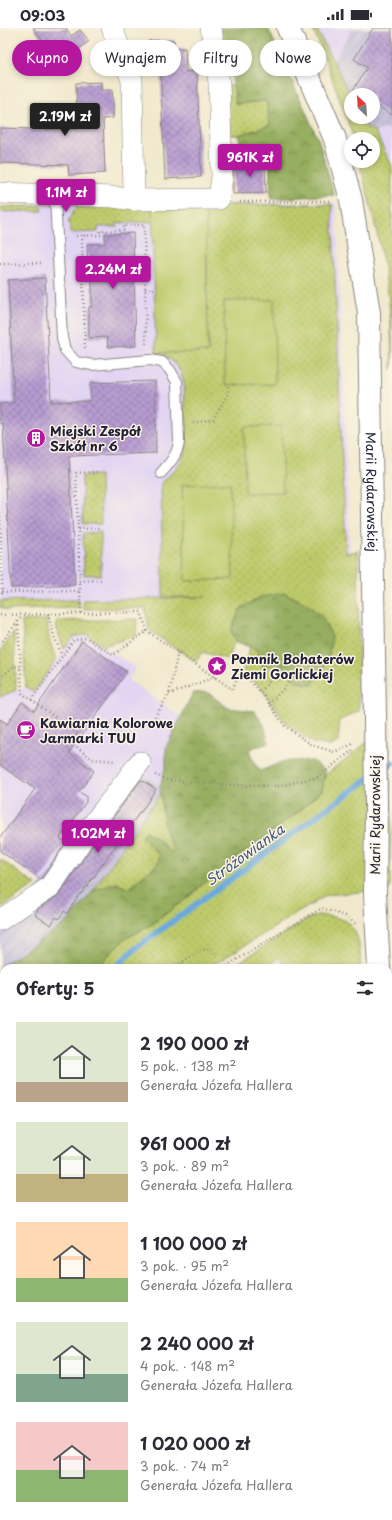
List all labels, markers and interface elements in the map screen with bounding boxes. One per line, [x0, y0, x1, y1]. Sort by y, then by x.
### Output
text: 09:03 [20, 3, 65, 26]
chip: Kupno [12, 40, 82, 76]
chip: Wynajem [90, 40, 181, 76]
chip: Filtry [189, 40, 252, 76]
chip: Nowe [260, 40, 326, 76]
north arrow [344, 88, 380, 124]
map controls [344, 88, 380, 168]
pin: 2.19M zł [24, 103, 106, 137]
text: 2.19M zł [39, 106, 91, 125]
button: locate [344, 132, 380, 168]
pin: 961K zł [213, 144, 287, 178]
text: 961K zł [227, 147, 273, 166]
pin: 1.1M zł [29, 179, 103, 213]
text: 1.1M zł [45, 182, 87, 201]
pin: 2.24M zł [72, 256, 154, 290]
text: 2.24M zł [85, 259, 141, 278]
place label: Miejski Zespół Szkół nr 6 [50, 421, 142, 455]
building icon: Miejski Zespół Szkół nr 6 [25, 427, 47, 449]
street label: Marii Rydarowskiej [362, 432, 383, 552]
place label: Pomnik Bohaterów Ziemi Gorlickiej [231, 649, 354, 683]
place icon: Pomnik Bohaterów Ziemi Gorlickiej [206, 655, 228, 677]
place label: Kawiarnia Kolorowe Jarmarki TUU [40, 713, 173, 747]
cafe icon: Kawiarnia Kolorowe Jarmarki TUU [15, 719, 37, 741]
street label: Marii Rydarowskiej [365, 755, 384, 875]
water label: Stróżowianka [201, 818, 290, 890]
pin: 1.02M zł [57, 820, 139, 854]
text: 1.02M zł [71, 823, 125, 842]
text: Oferty: 5 [16, 975, 95, 1001]
icon: filters [354, 977, 376, 999]
text: 2 190 000 zł [140, 1030, 248, 1056]
icon: home [48, 1038, 96, 1086]
text: 5 pok. · 138 m² [140, 1056, 236, 1075]
text: Generała Józefa Hallera [140, 1075, 293, 1094]
text: 961 000 zł [140, 1130, 230, 1156]
icon: home [48, 1138, 96, 1186]
text: 3 pok. · 89 m² [140, 1156, 229, 1175]
text: Generała Józefa Hallera [140, 1175, 293, 1194]
text: 1 100 000 zł [140, 1230, 246, 1256]
icon: home [48, 1238, 96, 1286]
text: 3 pok. · 95 m² [140, 1256, 229, 1275]
text: Generała Józefa Hallera [140, 1275, 293, 1294]
text: 2 240 000 zł [140, 1330, 253, 1356]
icon: home [48, 1338, 96, 1386]
text: 4 pok. · 148 m² [140, 1356, 235, 1375]
text: Generała Józefa Hallera [140, 1375, 293, 1394]
text: 1 020 000 zł [140, 1430, 250, 1456]
icon: home [48, 1438, 96, 1486]
text: 3 pok. · 74 m² [140, 1456, 229, 1475]
text: Generała Józefa Hallera [140, 1475, 293, 1494]

